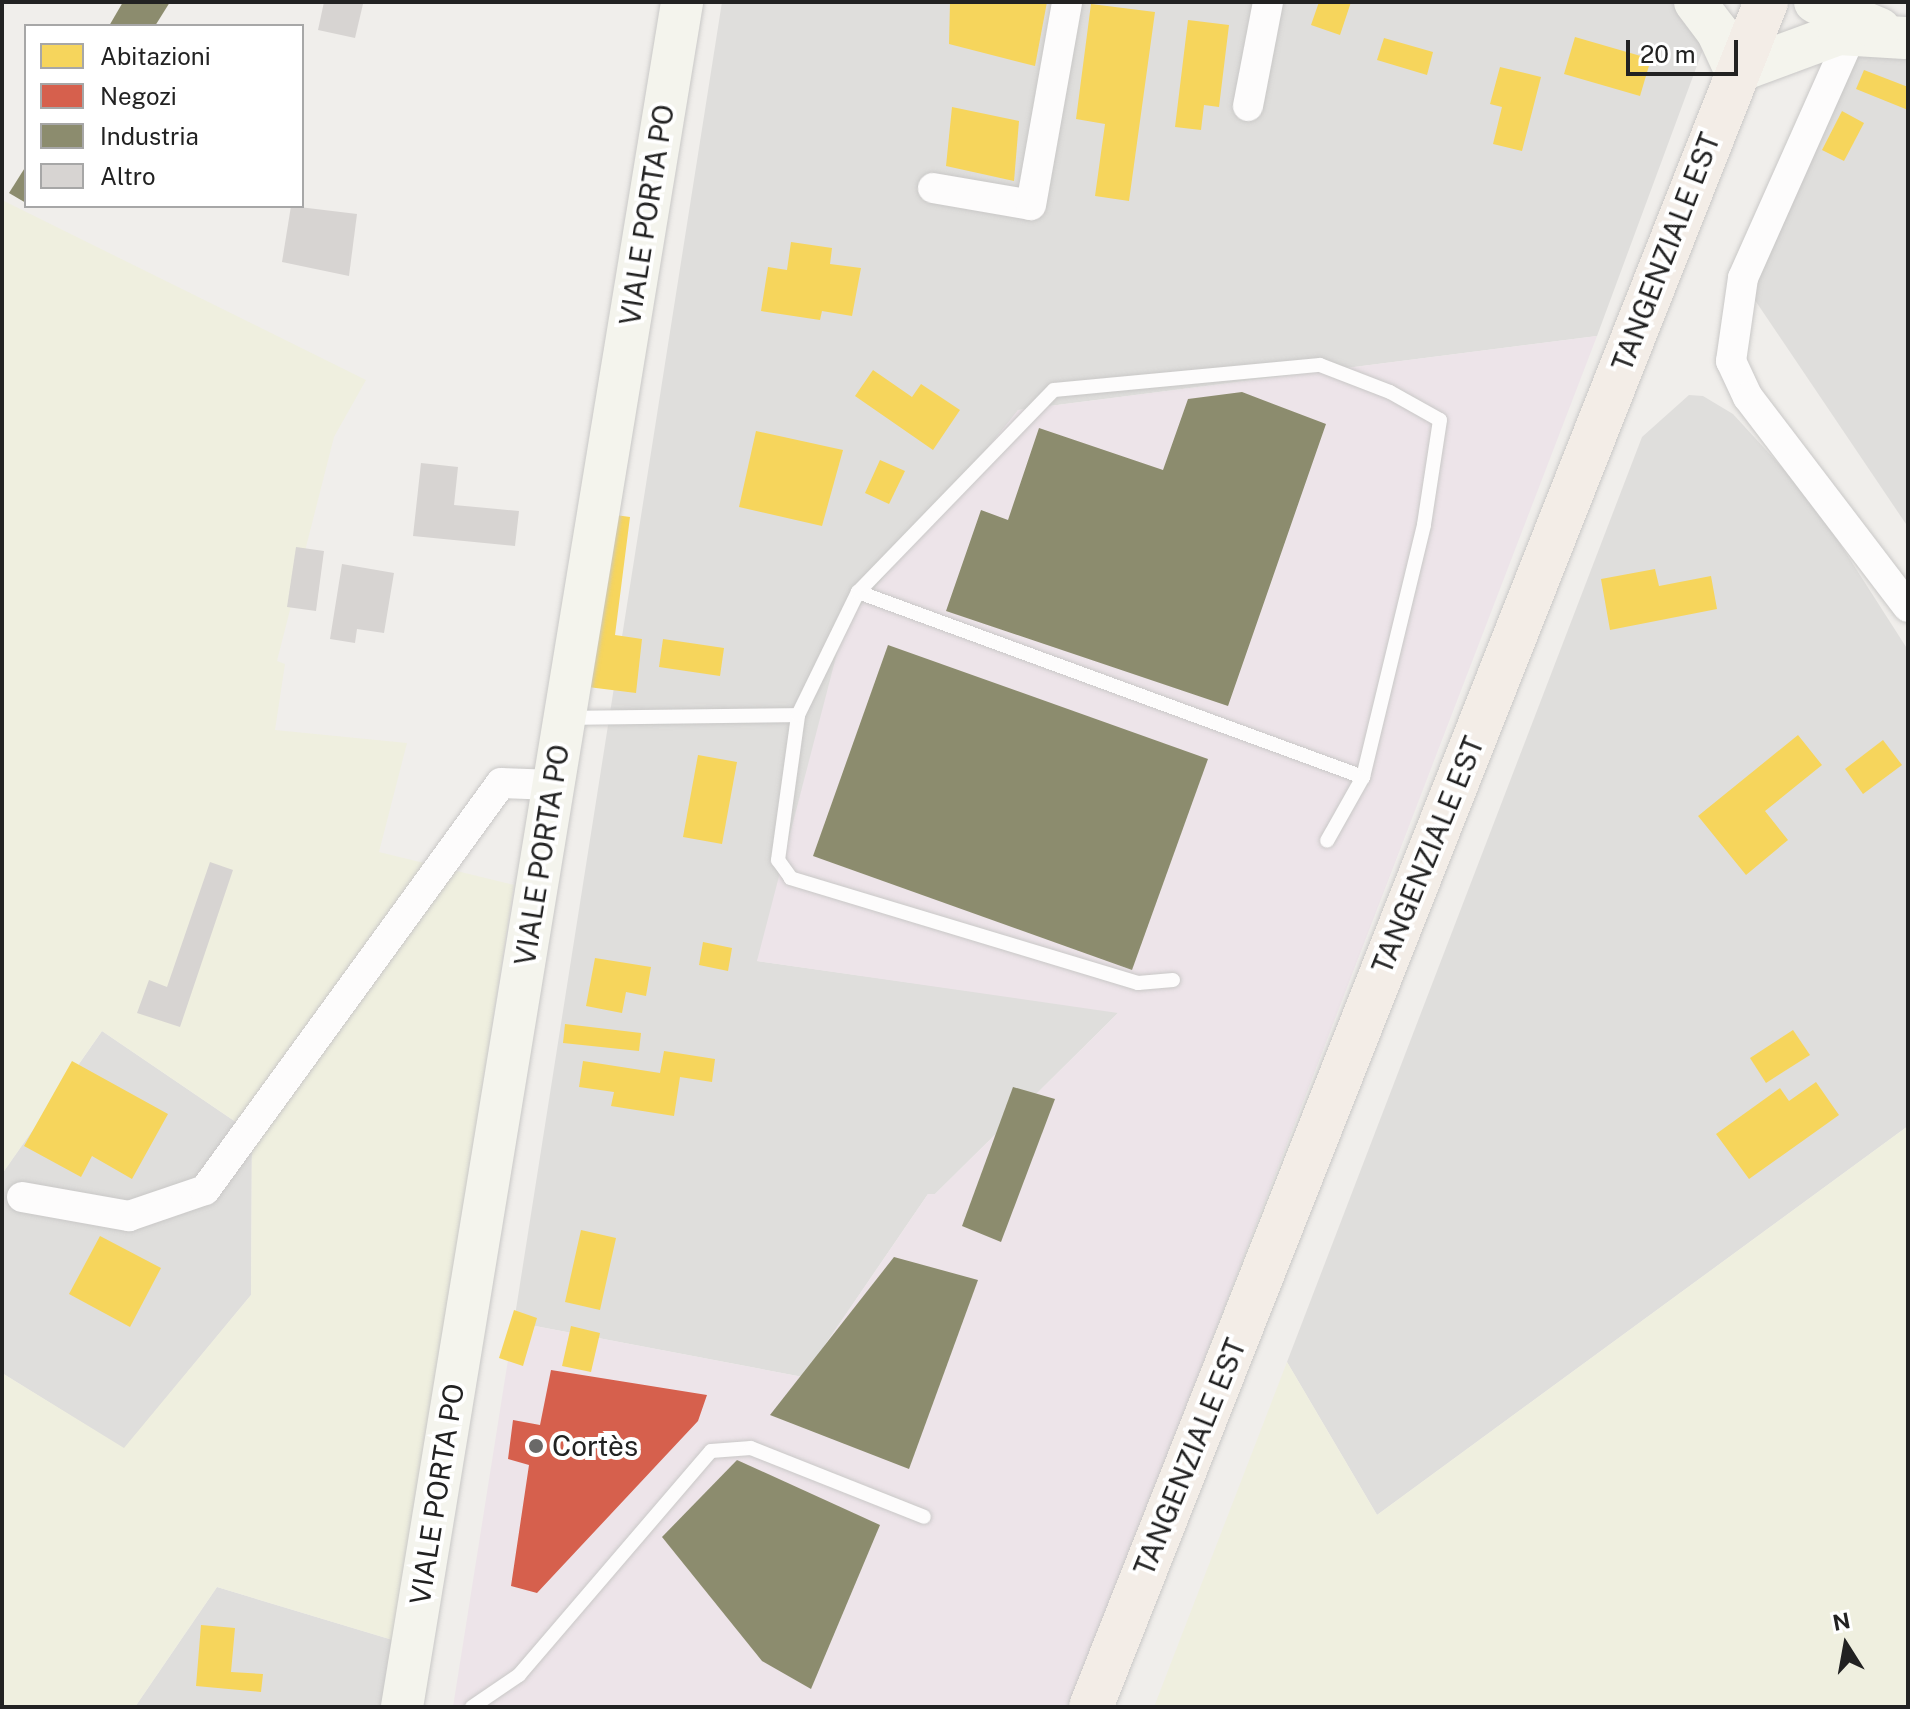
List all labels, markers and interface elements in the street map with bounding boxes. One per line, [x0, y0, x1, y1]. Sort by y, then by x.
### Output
legend [24, 24, 304, 208]
scale bar [1630, 24, 1742, 74]
text: 20 m [1640, 40, 1696, 68]
text: Abitazioni [100, 42, 211, 70]
text: Negozi [100, 82, 177, 110]
street label: VIALE PORTA PO [613, 102, 681, 328]
text: Industria [100, 122, 199, 150]
street label: TANGENZIALE EST [1605, 128, 1727, 376]
text: Altro [100, 162, 156, 190]
street label: TANGENZIALE EST [1365, 732, 1491, 978]
street label: VIALE PORTA PO [508, 742, 576, 968]
street label: TANGENZIALE EST [1127, 1334, 1253, 1580]
street label: VIALE PORTA PO [403, 1381, 471, 1607]
place label: Cortès [552, 1429, 638, 1463]
marker: Cortès [527, 1437, 545, 1455]
north arrow [1806, 1605, 1886, 1685]
text: N [1830, 1607, 1852, 1636]

